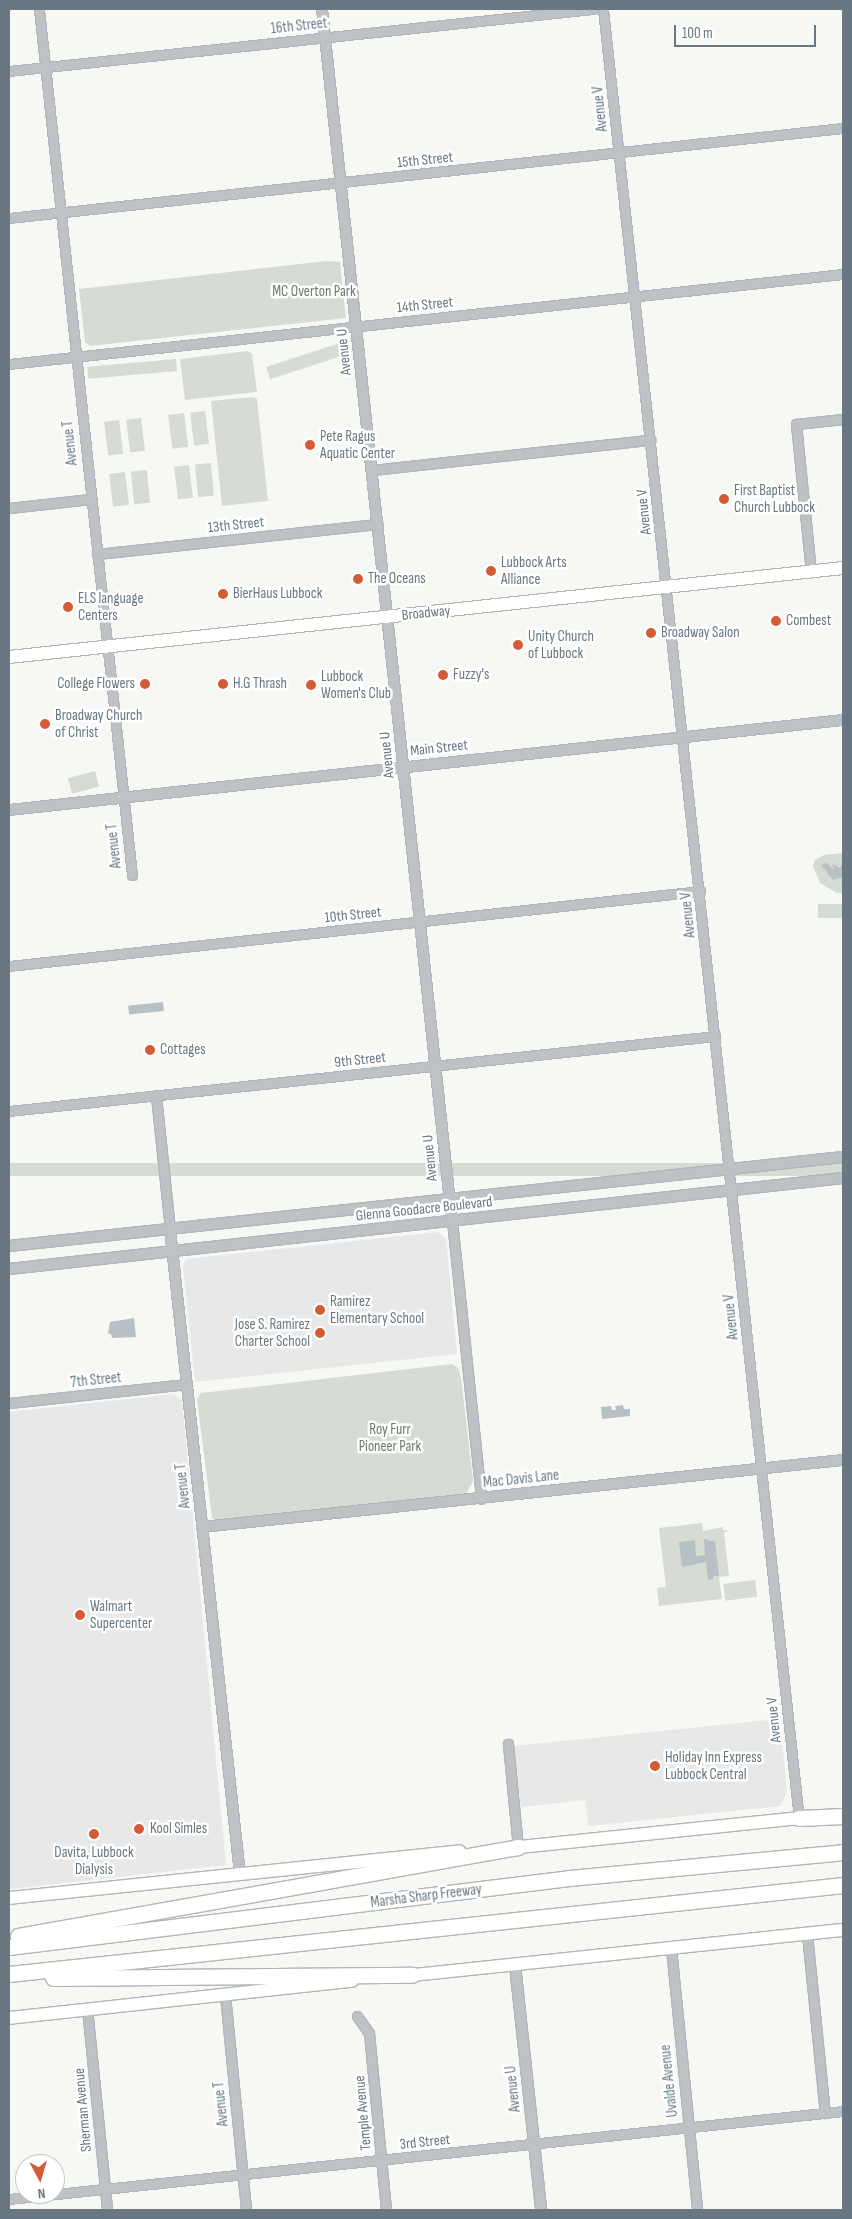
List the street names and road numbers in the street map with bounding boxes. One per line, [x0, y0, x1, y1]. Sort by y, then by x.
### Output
street label: 16th Street [270, 14, 328, 38]
street label: Avenue V [589, 85, 611, 133]
street label: 15th Street [396, 148, 454, 172]
street label: 14th Street [396, 293, 454, 317]
street label: Avenue U [333, 328, 355, 376]
street label: Avenue T [59, 420, 81, 466]
street label: Avenue V [633, 488, 655, 536]
street label: 13th Street [207, 513, 265, 537]
street label: Broadway [401, 602, 451, 624]
street label: Avenue U [376, 731, 398, 779]
street label: Main Street [409, 736, 469, 760]
street label: Avenue T [103, 823, 125, 869]
street label: Avenue V [677, 891, 699, 939]
street label: 10th Street [324, 903, 382, 927]
street label: 9th Street [333, 1048, 387, 1072]
street label: Avenue U [419, 1134, 441, 1182]
street label: Glenna Goodacre Boulevard [355, 1193, 493, 1225]
street label: Avenue V [720, 1293, 742, 1341]
street label: 7th Street [70, 1368, 122, 1392]
street label: Avenue T [172, 1463, 194, 1509]
street label: Mac Davis Lane [482, 1466, 560, 1492]
street label: Avenue V [763, 1696, 785, 1744]
street label: Marsha Sharp Freeway [369, 1880, 483, 1912]
street label: Uvalde Avenue [656, 2044, 682, 2118]
street label: Avenue U [502, 2065, 524, 2113]
street label: Sherman Avenue [70, 2067, 96, 2153]
street label: Temple Avenue [351, 2075, 375, 2151]
street label: Avenue T [210, 2081, 232, 2127]
street label: 3rd Street [399, 2130, 451, 2154]

